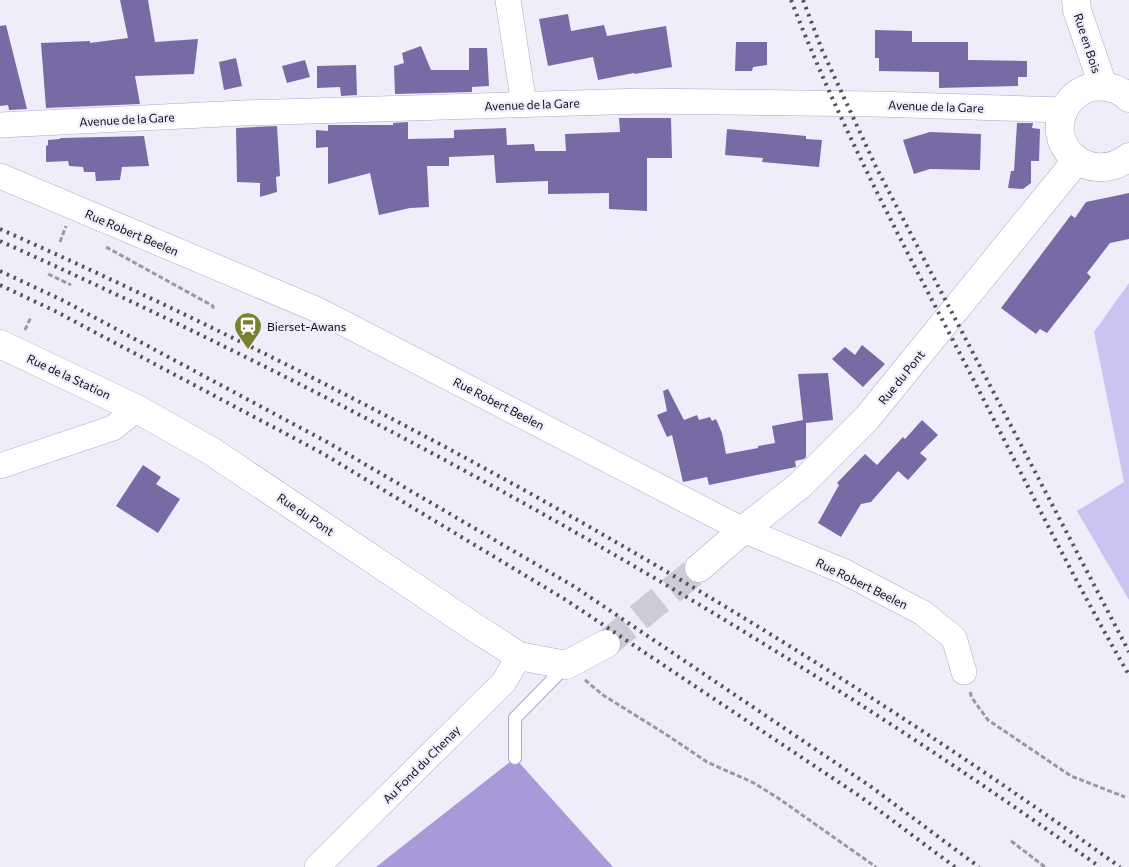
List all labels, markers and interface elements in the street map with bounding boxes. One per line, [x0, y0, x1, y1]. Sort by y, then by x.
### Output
street label: Rue en Bois [1072, 11, 1104, 75]
street label: Avenue de la Gare [484, 95, 580, 113]
street label: Avenue de la Gare [888, 97, 984, 115]
street label: Avenue de la Gare [79, 110, 175, 128]
street label: Rue Robert Beelen [83, 206, 181, 258]
station icon: Bierset-Awans [233, 311, 263, 350]
place label: Bierset-Awans [267, 319, 346, 333]
street label: Rue du Pont [875, 347, 927, 407]
street label: Rue de la Station [25, 350, 113, 402]
street label: Rue Robert Beelen [451, 374, 547, 432]
street label: Rue du Pont [275, 490, 337, 538]
street label: Rue Robert Beelen [814, 555, 910, 611]
street label: Au Fond du Chenay [379, 722, 463, 806]

